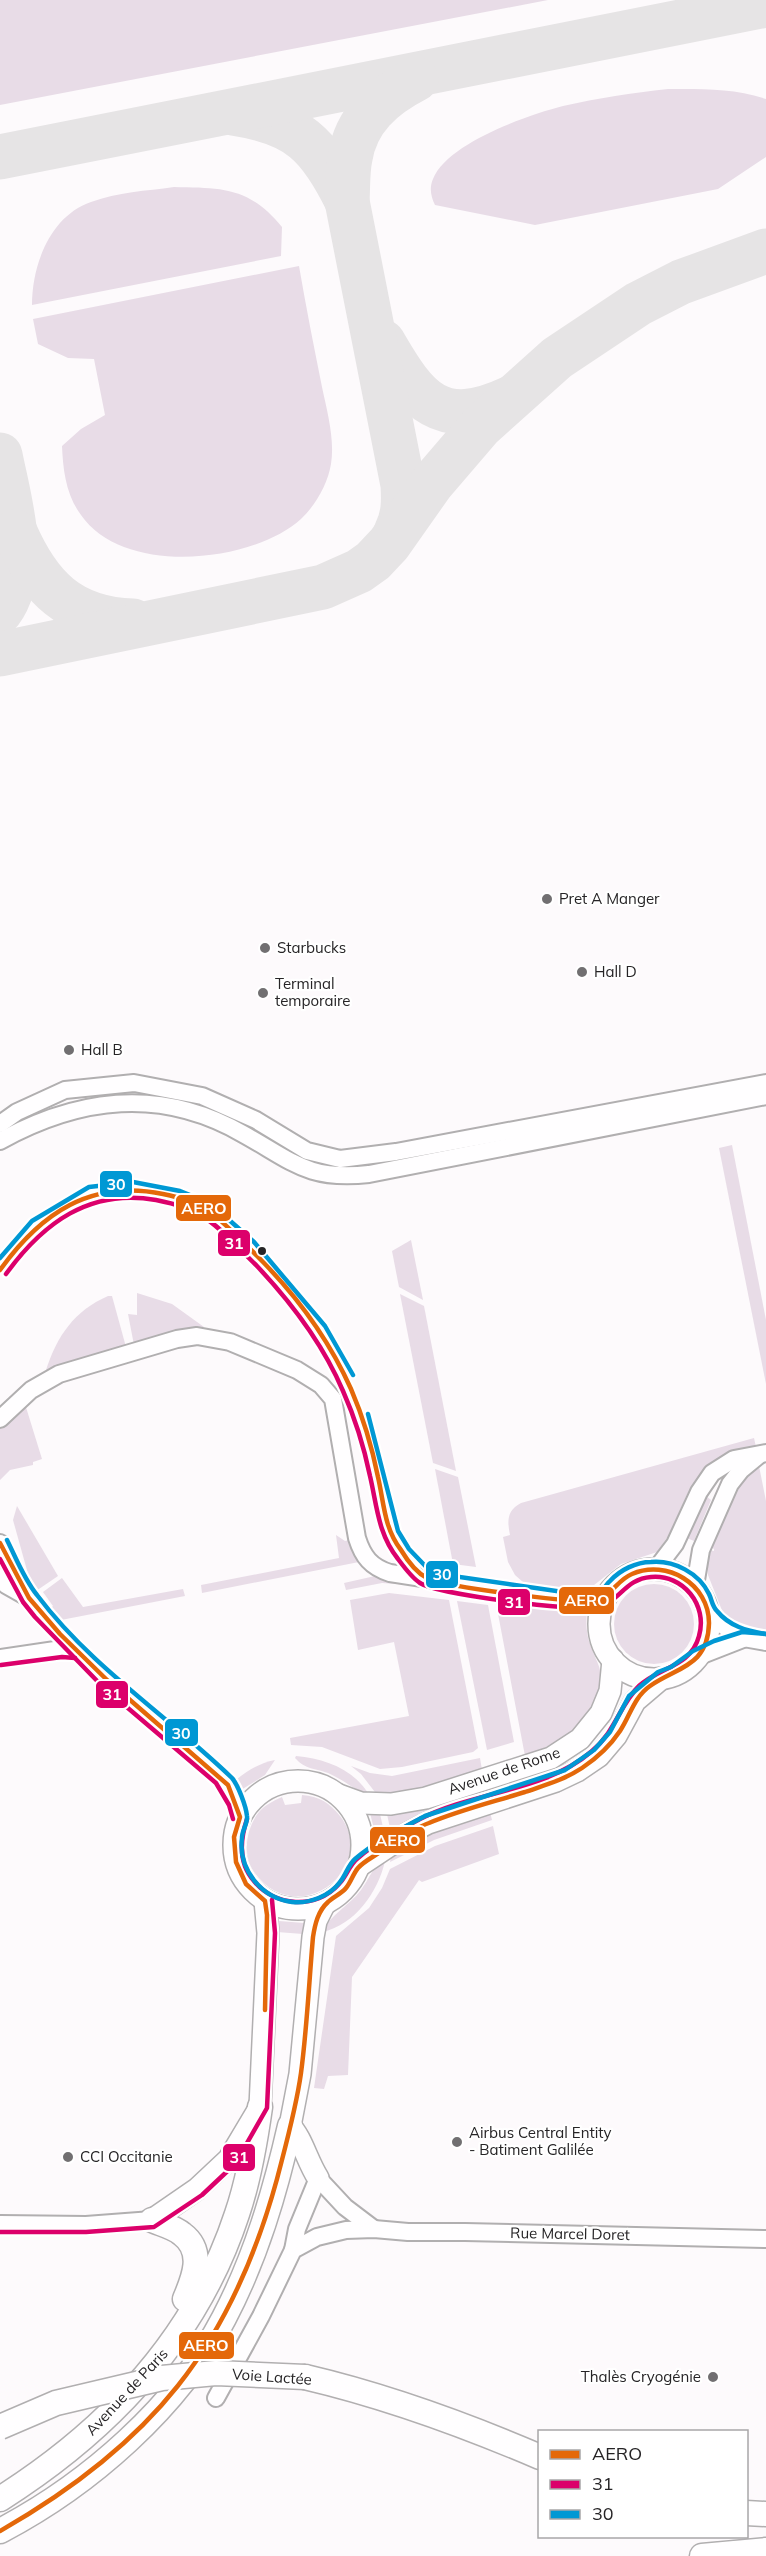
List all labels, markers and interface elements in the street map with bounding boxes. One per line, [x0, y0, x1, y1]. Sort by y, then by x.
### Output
place label: Pret A Manger [559, 889, 660, 908]
marker: Pret A Manger [540, 892, 554, 906]
place label: Starbucks [277, 938, 346, 957]
marker: Starbucks [258, 941, 272, 955]
place label: Hall D [594, 962, 637, 981]
marker: Hall D [575, 965, 589, 979]
place label: Terminal temporaire [275, 974, 351, 1010]
marker: Terminal temporaire [256, 986, 270, 1000]
place label: Hall B [81, 1040, 123, 1059]
marker: Hall B [62, 1043, 76, 1057]
line badge: 30 [99, 1170, 133, 1198]
text: 30 [106, 1174, 126, 1194]
line badge: AERO [175, 1194, 232, 1222]
text: AERO [181, 1198, 227, 1218]
line badge: 31 [217, 1229, 251, 1257]
text: 31 [224, 1233, 244, 1253]
unlabelled marker [256, 1245, 268, 1257]
line badge: 30 [425, 1560, 459, 1589]
text: 30 [432, 1564, 452, 1584]
line badge: AERO [558, 1586, 615, 1615]
line badge: 31 [497, 1588, 531, 1616]
text: AERO [564, 1590, 610, 1610]
text: 31 [504, 1592, 524, 1612]
line badge: 31 [95, 1680, 129, 1709]
text: 31 [102, 1684, 122, 1704]
line badge: 30 [164, 1718, 199, 1747]
text: 30 [171, 1723, 191, 1743]
street label: Avenue de Rome [445, 1742, 562, 1799]
line badge: AERO [369, 1826, 426, 1854]
text: AERO [375, 1830, 421, 1850]
place label: Airbus Central Entity - Batiment Galilée [469, 2123, 612, 2159]
marker: Airbus Central Entity - Batiment Galilée [450, 2135, 464, 2149]
line badge: 31 [222, 2143, 256, 2172]
place label: CCI Occitanie [80, 2147, 173, 2166]
text: 31 [229, 2147, 249, 2167]
marker: CCI Occitanie [61, 2150, 75, 2164]
street label: Rue Marcel Doret [510, 2223, 630, 2244]
line badge: AERO [178, 2331, 235, 2360]
text: AERO [183, 2335, 229, 2355]
street label: Avenue de Paris [81, 2344, 172, 2439]
street label: Voie Lactée [232, 2364, 313, 2389]
place label: Thalès Cryogénie [581, 2367, 701, 2386]
marker: Thalès Cryogénie [706, 2370, 720, 2384]
legend [538, 2430, 748, 2538]
text: AERO [592, 2442, 642, 2465]
text: 31 [592, 2472, 614, 2495]
text: 30 [592, 2502, 614, 2525]

